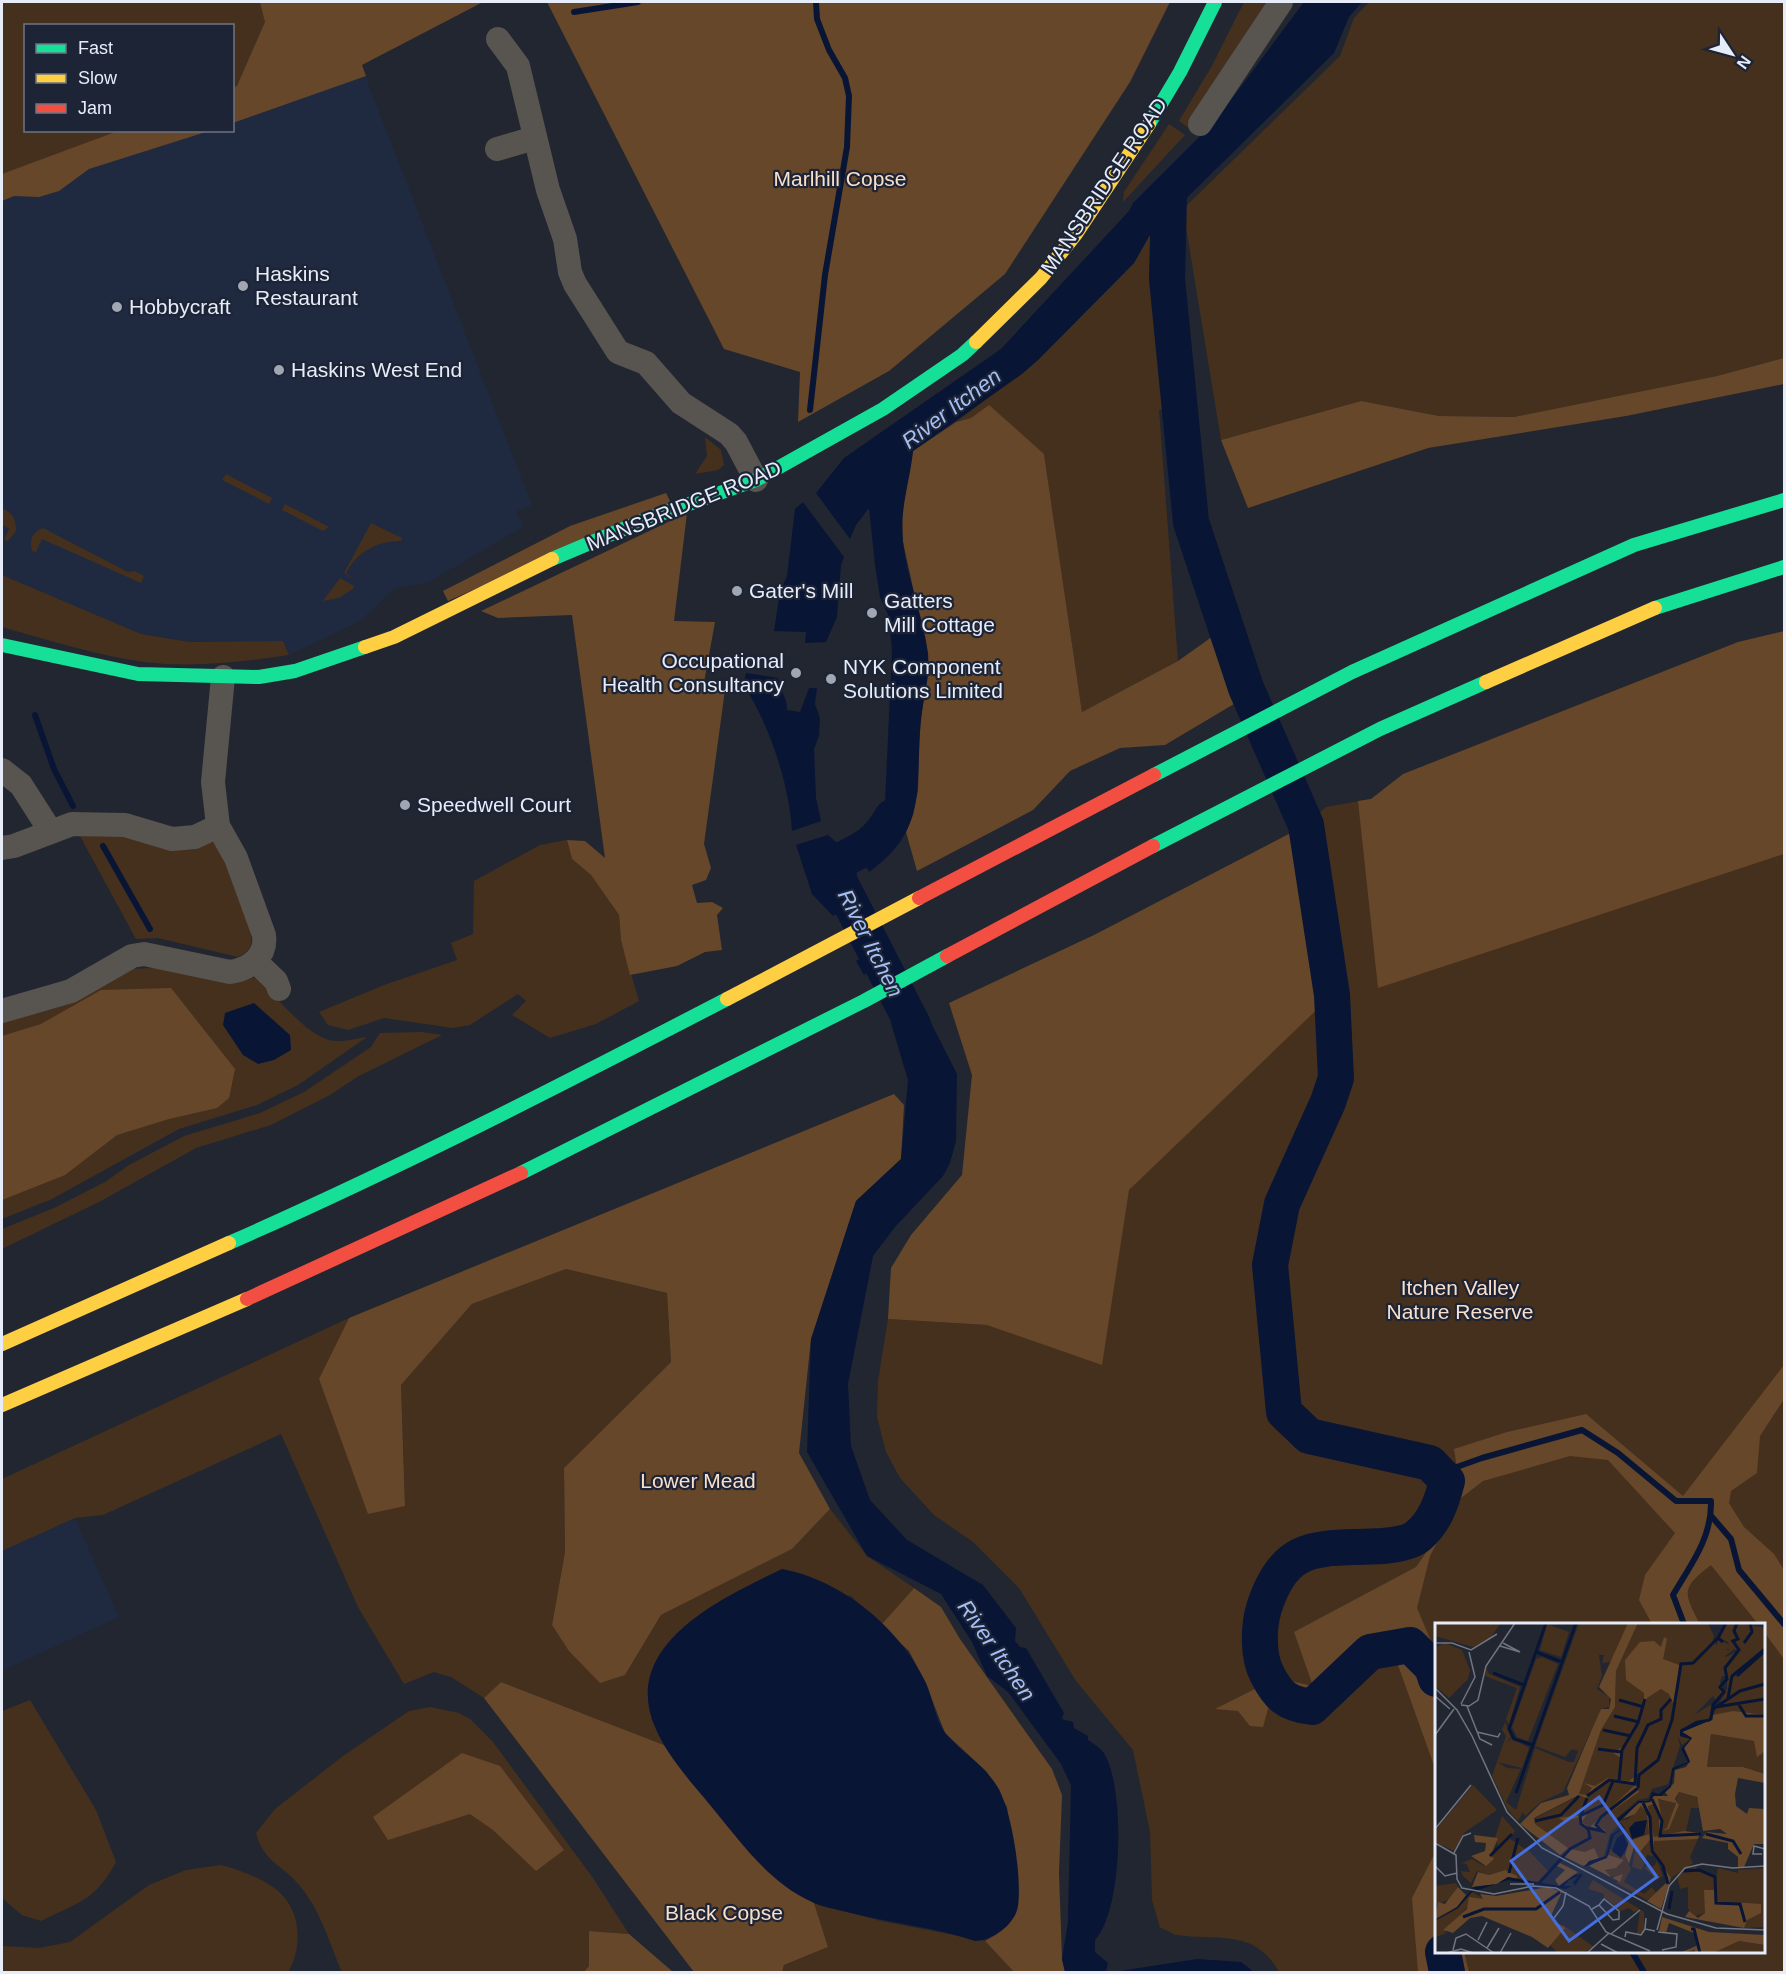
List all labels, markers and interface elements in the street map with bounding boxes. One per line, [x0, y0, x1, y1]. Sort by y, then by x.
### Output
legend [24, 24, 234, 132]
north arrow [1702, 24, 1762, 84]
text: Fast [78, 38, 113, 58]
text: N [1733, 53, 1754, 72]
text: Slow [78, 68, 118, 88]
street label: MANSBRIDGE ROAD [1036, 93, 1171, 278]
text: Jam [78, 98, 112, 118]
park label: Marlhill Copse [773, 167, 907, 190]
place label: Haskins Restaurant [255, 262, 358, 309]
marker: Haskins Restaurant [236, 279, 250, 293]
place label: Hobbycraft [129, 295, 231, 318]
marker: Hobbycraft [110, 300, 124, 314]
place label: Haskins West End [291, 358, 462, 381]
marker: Haskins West End [272, 363, 286, 377]
water label: River Itchen [897, 363, 1006, 454]
street label: MANSBRIDGE ROAD [583, 456, 784, 555]
place label: Gater's Mill [749, 579, 853, 602]
marker: Gater's Mill [730, 584, 744, 598]
place label: Gatters Mill Cottage [884, 589, 995, 636]
marker: Gatters Mill Cottage [865, 606, 879, 620]
place label: Occupational Health Consultancy [602, 649, 784, 696]
place label: NYK Component Solutions Limited [843, 655, 1003, 702]
marker: Occupational Health Consultancy [789, 666, 803, 680]
marker: NYK Component Solutions Limited [824, 672, 838, 686]
place label: Speedwell Court [417, 793, 571, 816]
marker: Speedwell Court [398, 798, 412, 812]
water label: River Itchen [833, 885, 908, 1001]
park label: Itchen Valley Nature Reserve [1386, 1276, 1534, 1323]
park label: Lower Mead [640, 1469, 756, 1492]
water label: River Itchen [953, 1595, 1040, 1706]
inset map [1435, 1623, 1765, 1953]
park label: Black Copse [665, 1901, 783, 1924]

